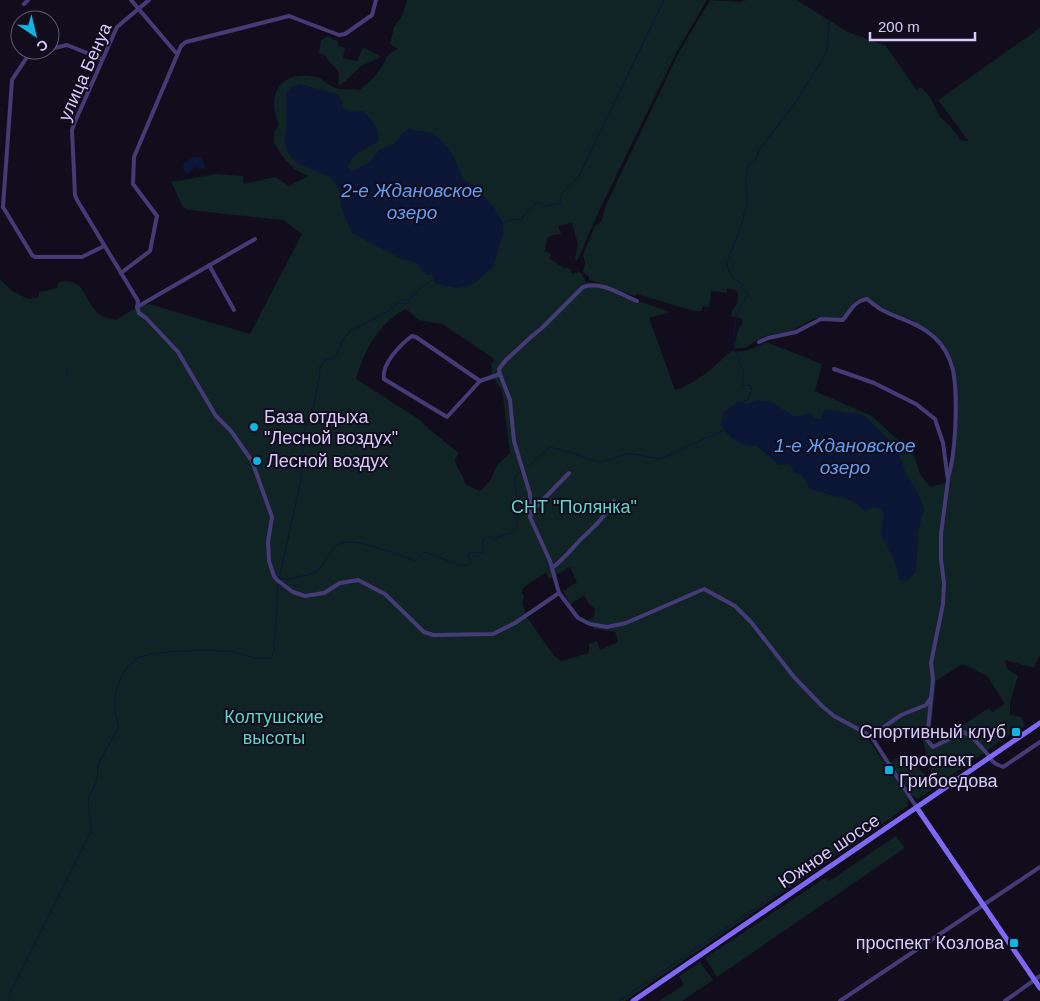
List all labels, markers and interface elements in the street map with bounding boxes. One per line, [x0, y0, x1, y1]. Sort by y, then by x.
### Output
north arrow [10, 10, 60, 60]
scale bar [870, 10, 975, 42]
text: 200 m [878, 18, 920, 35]
street label: улица Бенуа [54, 19, 116, 124]
text: С [34, 36, 51, 55]
water label: 2-е Ждановское озеро [340, 180, 483, 223]
place label: База отдыха "Лесной воздух" [264, 407, 398, 448]
marker: База отдыха "Лесной воздух" [248, 421, 260, 433]
water label: 1-е Ждановское озеро [774, 435, 916, 478]
place label: Лесной воздух [267, 451, 388, 471]
marker: Лесной воздух [251, 455, 263, 467]
park label: СНТ "Полянка" [511, 497, 637, 517]
park label: Колтушские высоты [224, 707, 324, 748]
place label: Спортивный клуб [860, 722, 1006, 742]
marker: Спортивный клуб [1010, 726, 1022, 738]
place label: проспект Грибоедова [899, 750, 999, 791]
marker: проспект Грибоедова [883, 764, 895, 776]
street label: Южное шоссе [775, 810, 883, 892]
place label: проспект Козлова [856, 933, 1005, 953]
marker: проспект Козлова [1008, 937, 1020, 949]

